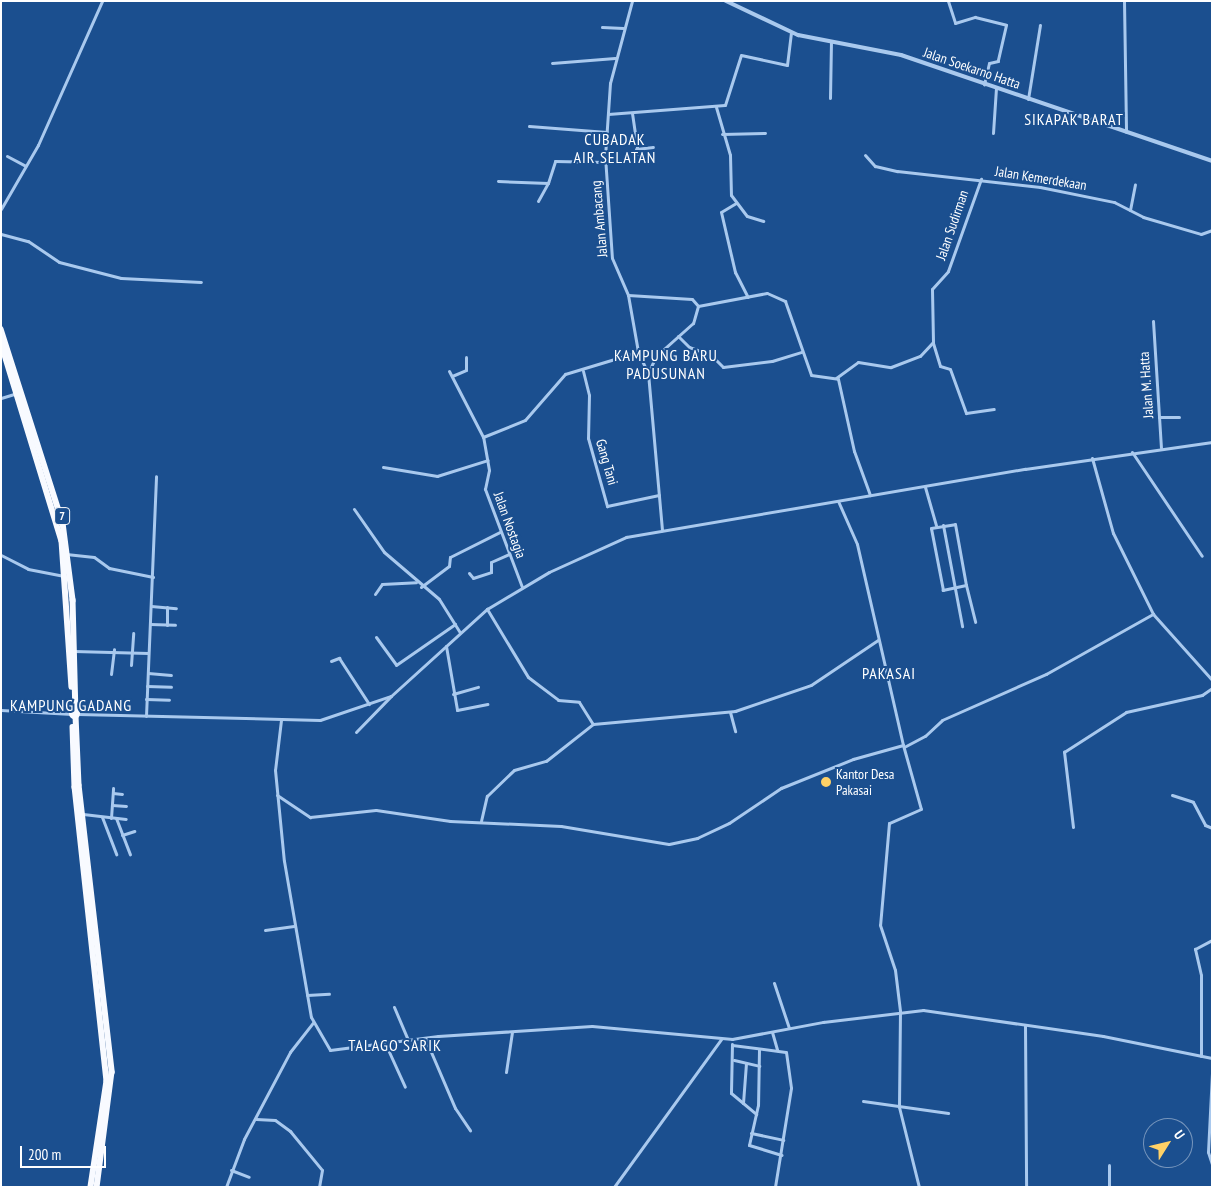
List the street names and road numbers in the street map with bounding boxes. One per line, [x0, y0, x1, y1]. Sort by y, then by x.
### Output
street label: Jalan Soekarno Hatta [921, 44, 1023, 92]
street label: Jalan Kemerdekaan [994, 162, 1088, 194]
street label: Jalan Ambacang [587, 180, 611, 258]
street label: Jalan Sudirman [932, 188, 972, 262]
street label: Jalan M. Hatta [1135, 351, 1157, 419]
street label: Gang Tani [592, 437, 622, 487]
street label: Jalan Nostagia [490, 490, 530, 560]
road number: 7 [53, 506, 71, 526]

